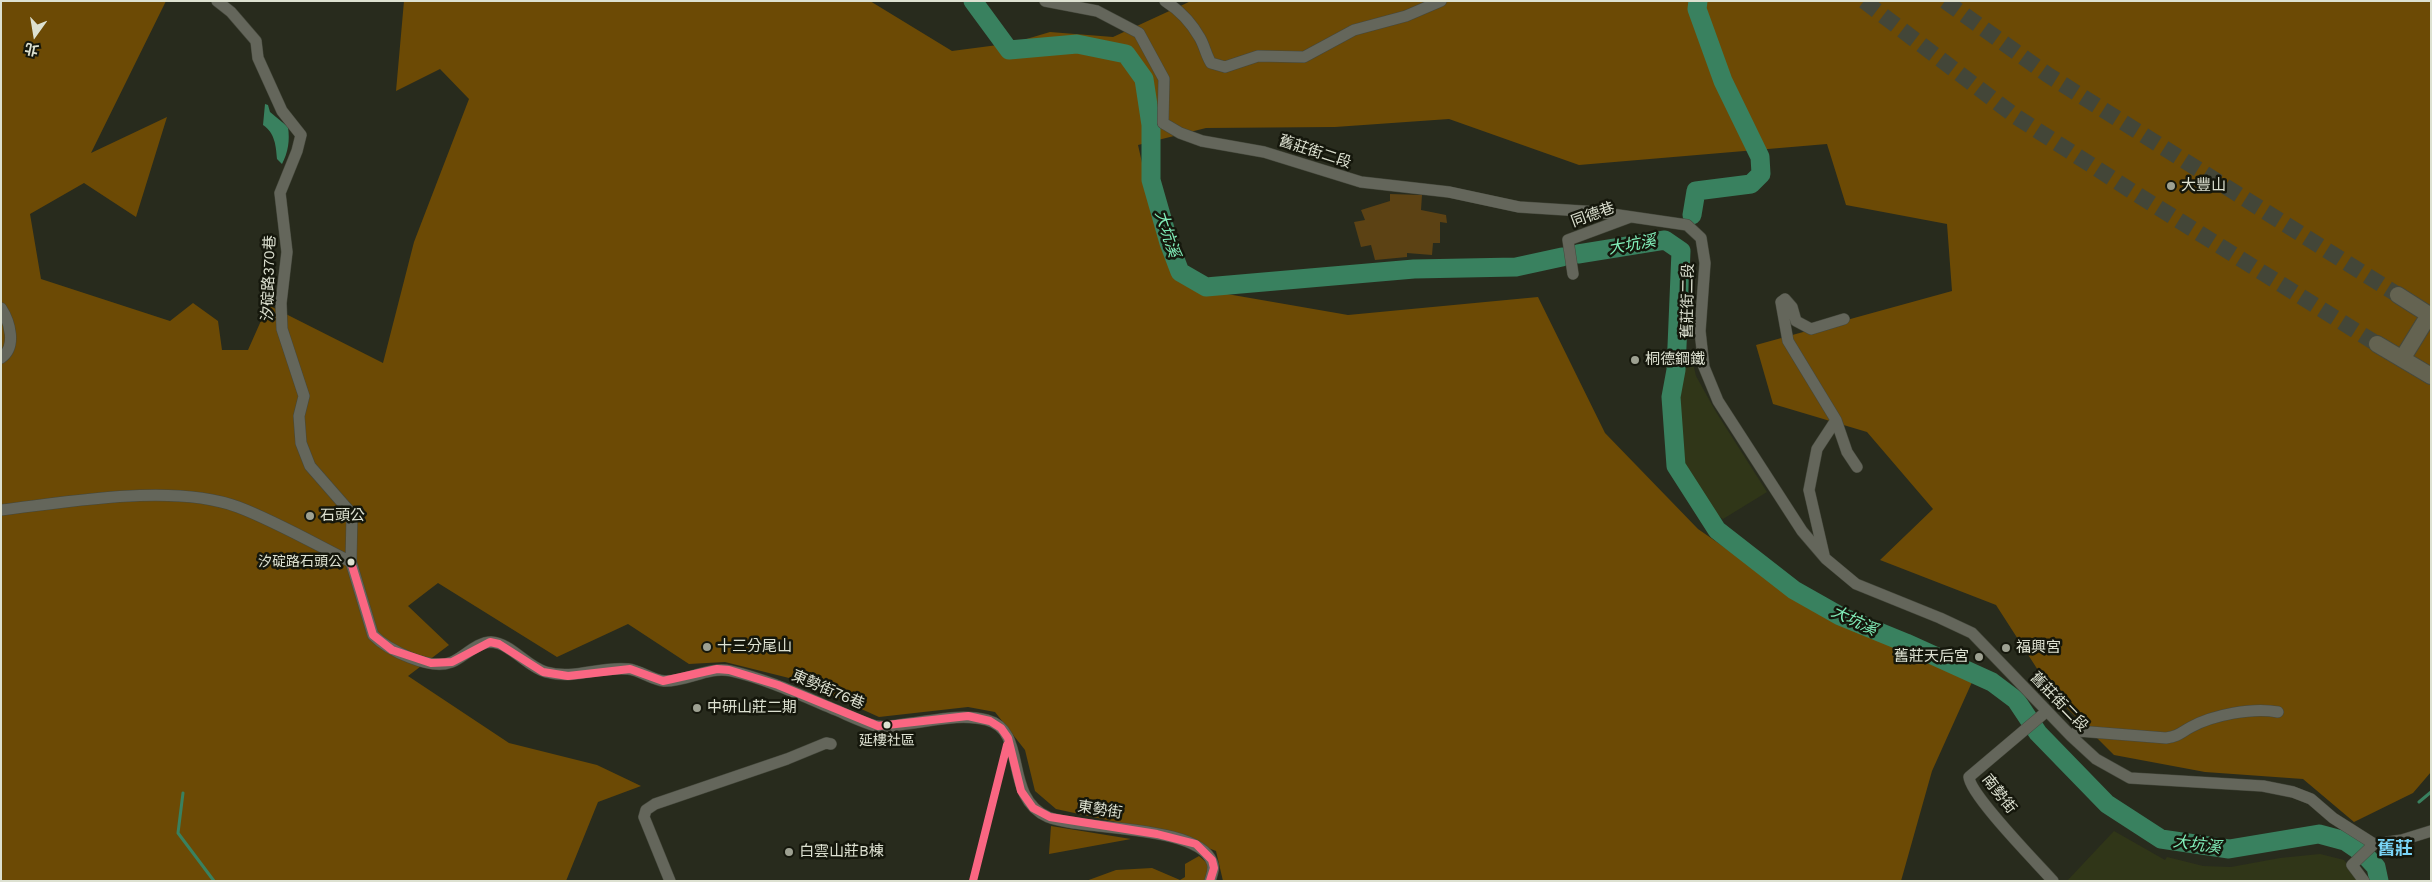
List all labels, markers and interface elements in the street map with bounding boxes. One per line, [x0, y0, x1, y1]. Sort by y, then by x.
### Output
north arrow [10, 10, 60, 60]
text: 北 [23, 40, 40, 59]
street label: 舊莊街二段 [1277, 132, 1353, 172]
place label: 大豐山 [2181, 177, 2226, 195]
marker: 大豐山 [2165, 180, 2177, 192]
street label: 同德巷 [1569, 199, 1617, 231]
water label: 大坑溪 [1150, 208, 1184, 260]
water label: 大坑溪 [1607, 231, 1657, 259]
street label: 汐碇路370巷 [259, 235, 279, 321]
street label: 舊莊街二段 [1678, 263, 1698, 339]
place label: 桐德鋼鐵 [1645, 351, 1705, 369]
marker: 桐德鋼鐵 [1629, 354, 1641, 366]
place label: 石頭公 [320, 507, 365, 525]
marker: 石頭公 [304, 510, 316, 522]
place label: 汐碇路石頭公 [258, 554, 342, 570]
marker: 汐碇路石頭公 [346, 557, 356, 567]
water label: 大坑溪 [1828, 602, 1880, 640]
place label: 十三分尾山 [717, 638, 792, 656]
place label: 福興宮 [2016, 639, 2061, 657]
marker: 十三分尾山 [701, 641, 713, 653]
marker: 福興宮 [2000, 642, 2012, 654]
place label: 舊莊天后宮 [1894, 648, 1969, 666]
marker: 舊莊天后宮 [1973, 651, 1985, 663]
street label: 東勢街76巷 [789, 667, 867, 713]
street label: 舊莊街二段 [2026, 669, 2092, 735]
place label: 中研山莊二期 [707, 699, 797, 717]
marker: 中研山莊二期 [691, 702, 703, 714]
marker: 延樓社區 [882, 720, 892, 730]
place label: 延樓社區 [859, 733, 915, 749]
street label: 南勢街 [1978, 771, 2020, 817]
street label: 東勢街 [1076, 798, 1124, 822]
water label: 大坑溪 [2172, 832, 2222, 858]
district label: 舊莊 [2377, 838, 2413, 860]
place label: 白雲山莊B棟 [799, 843, 884, 861]
marker: 白雲山莊B棟 [783, 846, 795, 858]

